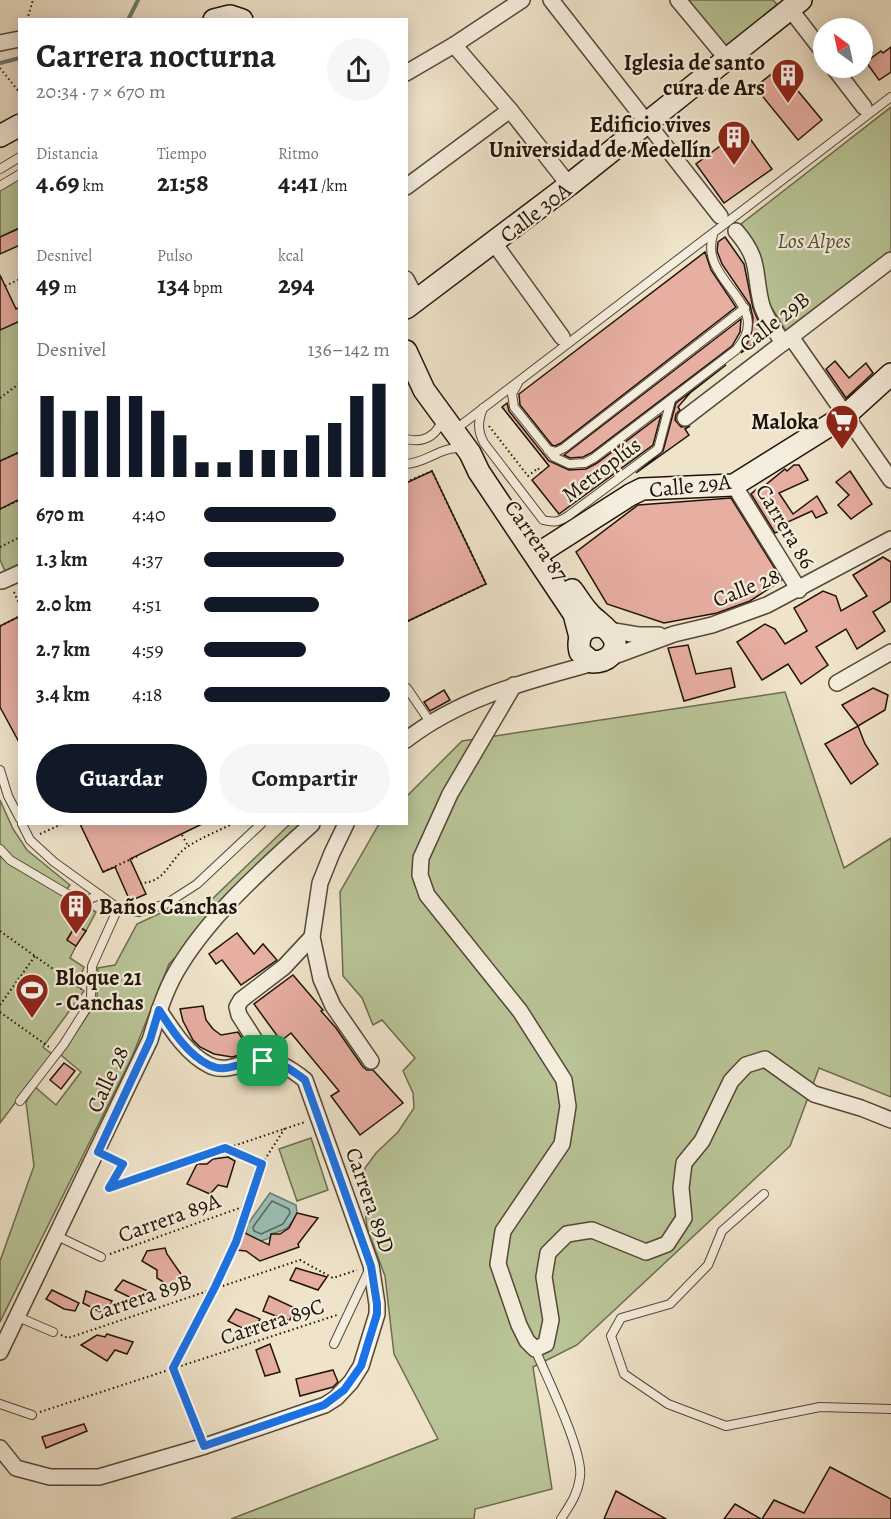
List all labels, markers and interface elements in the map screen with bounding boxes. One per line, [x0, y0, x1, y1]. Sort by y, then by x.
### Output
north arrow [813, 18, 873, 78]
map controls [813, 18, 873, 78]
text: Carrera nocturna [36, 33, 276, 78]
button: share [327, 38, 390, 101]
place label: Iglesia de santo cura de Ars [624, 48, 765, 103]
building icon: Iglesia de santo cura de Ars [770, 57, 806, 104]
text: 20:34 · 7 × 670 m [36, 78, 166, 105]
place label: Edificio vives Universidad de Medellín [489, 110, 711, 165]
building icon: Edificio vives Universidad de Medellín [716, 119, 752, 166]
text: Distancia [36, 143, 98, 165]
text: Tiempo [157, 143, 207, 165]
text: Ritmo [278, 143, 319, 165]
text: 4.69 [36, 165, 80, 200]
text: 21:58 [157, 165, 209, 200]
text: 4:41 [278, 165, 318, 200]
text: km [80, 175, 104, 197]
text: /km [318, 175, 348, 197]
street label: Calle 30A [494, 175, 578, 250]
park label: Los Alpes [777, 226, 851, 256]
text: Desnivel [36, 245, 92, 267]
text: Pulso [157, 245, 193, 267]
text: kcal [278, 245, 304, 267]
text: 49 [36, 267, 60, 302]
text: 134 [157, 267, 190, 302]
text: 294 [278, 267, 315, 302]
text: m [60, 277, 77, 299]
text: bpm [190, 277, 223, 299]
street label: Calle 29B [733, 285, 816, 359]
text: Desnivel [36, 336, 106, 363]
text: 136–142 m [307, 336, 390, 363]
supermarket icon: Maloka [824, 403, 860, 450]
place label: Maloka [751, 407, 819, 437]
street label: Metroplús [556, 430, 647, 510]
street label: Calle 29A [648, 467, 734, 505]
street label: Carrera 86 [748, 478, 822, 575]
street label: Carrera 87 [497, 494, 576, 588]
text: 670 m [36, 501, 84, 528]
text: 4:40 [132, 501, 166, 528]
text: 1.3 km [36, 546, 88, 573]
text: 4:37 [132, 546, 163, 573]
street label: Calle 28 [708, 561, 784, 615]
text: 2.0 km [36, 591, 92, 618]
text: 4:51 [132, 591, 161, 618]
text: 2.7 km [36, 636, 90, 663]
text: 4:59 [132, 636, 164, 663]
text: 3.4 km [36, 681, 90, 708]
text: 4:18 [132, 681, 162, 708]
button: Guardar [36, 744, 207, 813]
button: Compartir [219, 744, 390, 813]
building icon: Baños Canchas [58, 888, 94, 935]
place label: Baños Canchas [99, 892, 238, 922]
place label: Bloque 21 - Canchas [55, 963, 144, 1018]
sports icon: Bloque 21 - Canchas [14, 972, 50, 1019]
pin [237, 1035, 288, 1086]
street label: Calle 28 [80, 1041, 136, 1118]
icon: arrive [246, 1044, 279, 1077]
street label: Carrera 89D [338, 1144, 402, 1257]
street label: Carrera 89A [114, 1185, 226, 1250]
street label: Carrera 89B [85, 1266, 196, 1330]
street label: Carrera 89C [216, 1291, 328, 1353]

